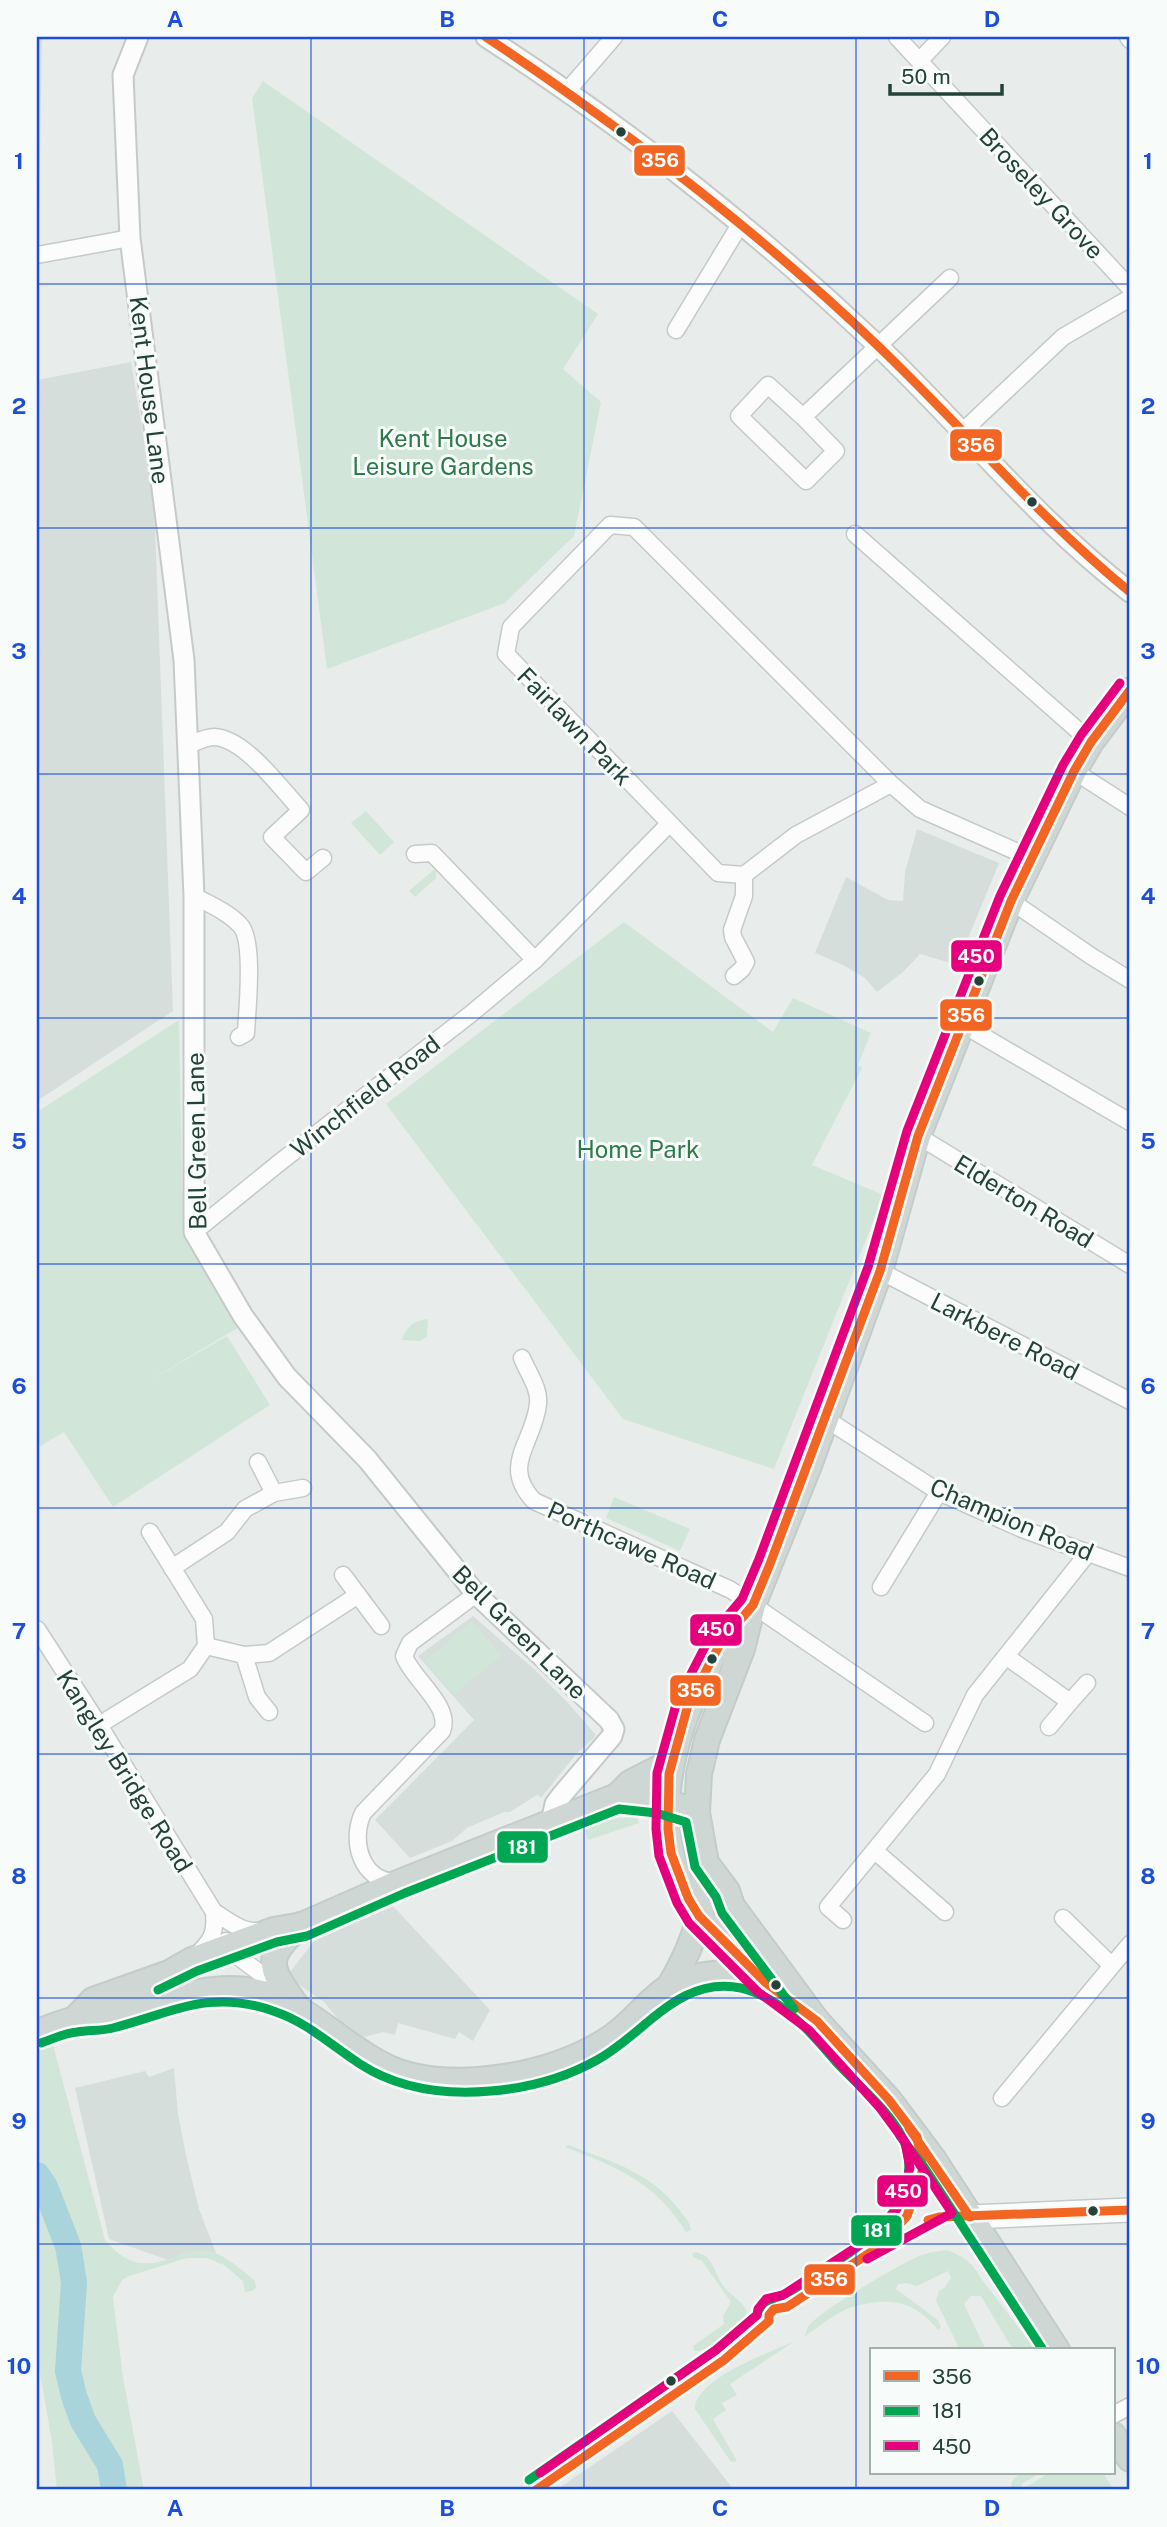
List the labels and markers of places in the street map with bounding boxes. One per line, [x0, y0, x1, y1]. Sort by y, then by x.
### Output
unlabelled marker [614, 125, 628, 139]
unlabelled marker [1025, 495, 1039, 509]
unlabelled marker [972, 974, 986, 988]
unlabelled marker [705, 1652, 719, 1666]
unlabelled marker [769, 1978, 783, 1992]
unlabelled marker [1086, 2204, 1100, 2218]
unlabelled marker [664, 2374, 678, 2388]

